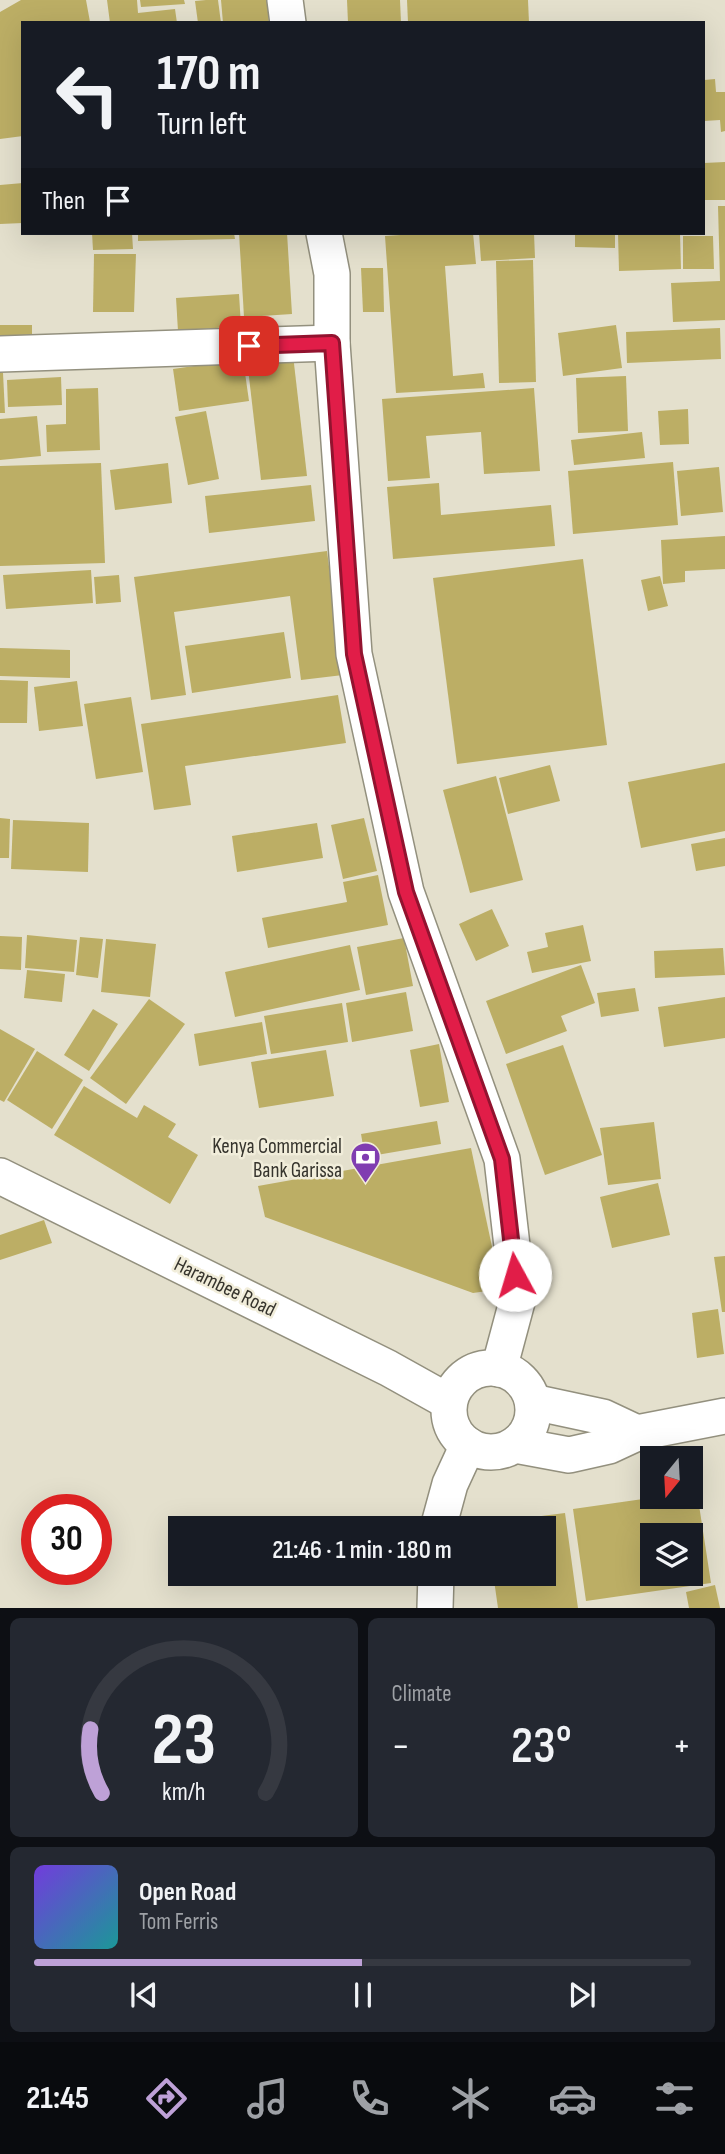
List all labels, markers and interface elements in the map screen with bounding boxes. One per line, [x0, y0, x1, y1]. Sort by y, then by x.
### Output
text: 170 m [157, 45, 261, 104]
icon: left [42, 49, 133, 140]
text: Turn left [157, 105, 247, 144]
icon: arrive [99, 182, 137, 220]
text: Then [42, 186, 85, 217]
pin [219, 316, 279, 376]
icon: arrive [230, 327, 268, 365]
place label: Kenya Commercial Bank Garissa [212, 1134, 342, 1183]
bank icon: Kenya Commercial Bank Garissa [348, 1141, 382, 1185]
position arrow [478, 1238, 552, 1312]
street label: Harambee Road [170, 1252, 280, 1322]
north arrow [640, 1446, 704, 1508]
map controls [640, 1446, 703, 1586]
speed limit sign: 30 [21, 1494, 112, 1585]
button: layers [640, 1523, 703, 1586]
text: 21:46 · 1 min · 180 m [272, 1535, 452, 1566]
text: Climate [392, 1680, 451, 1708]
text: 23 [151, 1698, 216, 1786]
text: 23° [511, 1715, 572, 1778]
text: − [392, 1724, 410, 1769]
text: + [672, 1724, 691, 1769]
text: km/h [162, 1777, 205, 1808]
text: Open Road [139, 1877, 236, 1908]
text: Tom Ferris [139, 1908, 218, 1936]
icon: previous [125, 1976, 163, 2014]
icon: pause [344, 1976, 382, 2014]
icon: next [563, 1976, 601, 2014]
icon: directions [142, 2074, 191, 2123]
icon: music [243, 2074, 292, 2123]
icon: phone [345, 2074, 394, 2123]
icon: climate [446, 2074, 495, 2123]
icon: car [548, 2074, 597, 2123]
icon: filters [650, 2074, 699, 2123]
text: 21:45 [26, 2079, 89, 2118]

